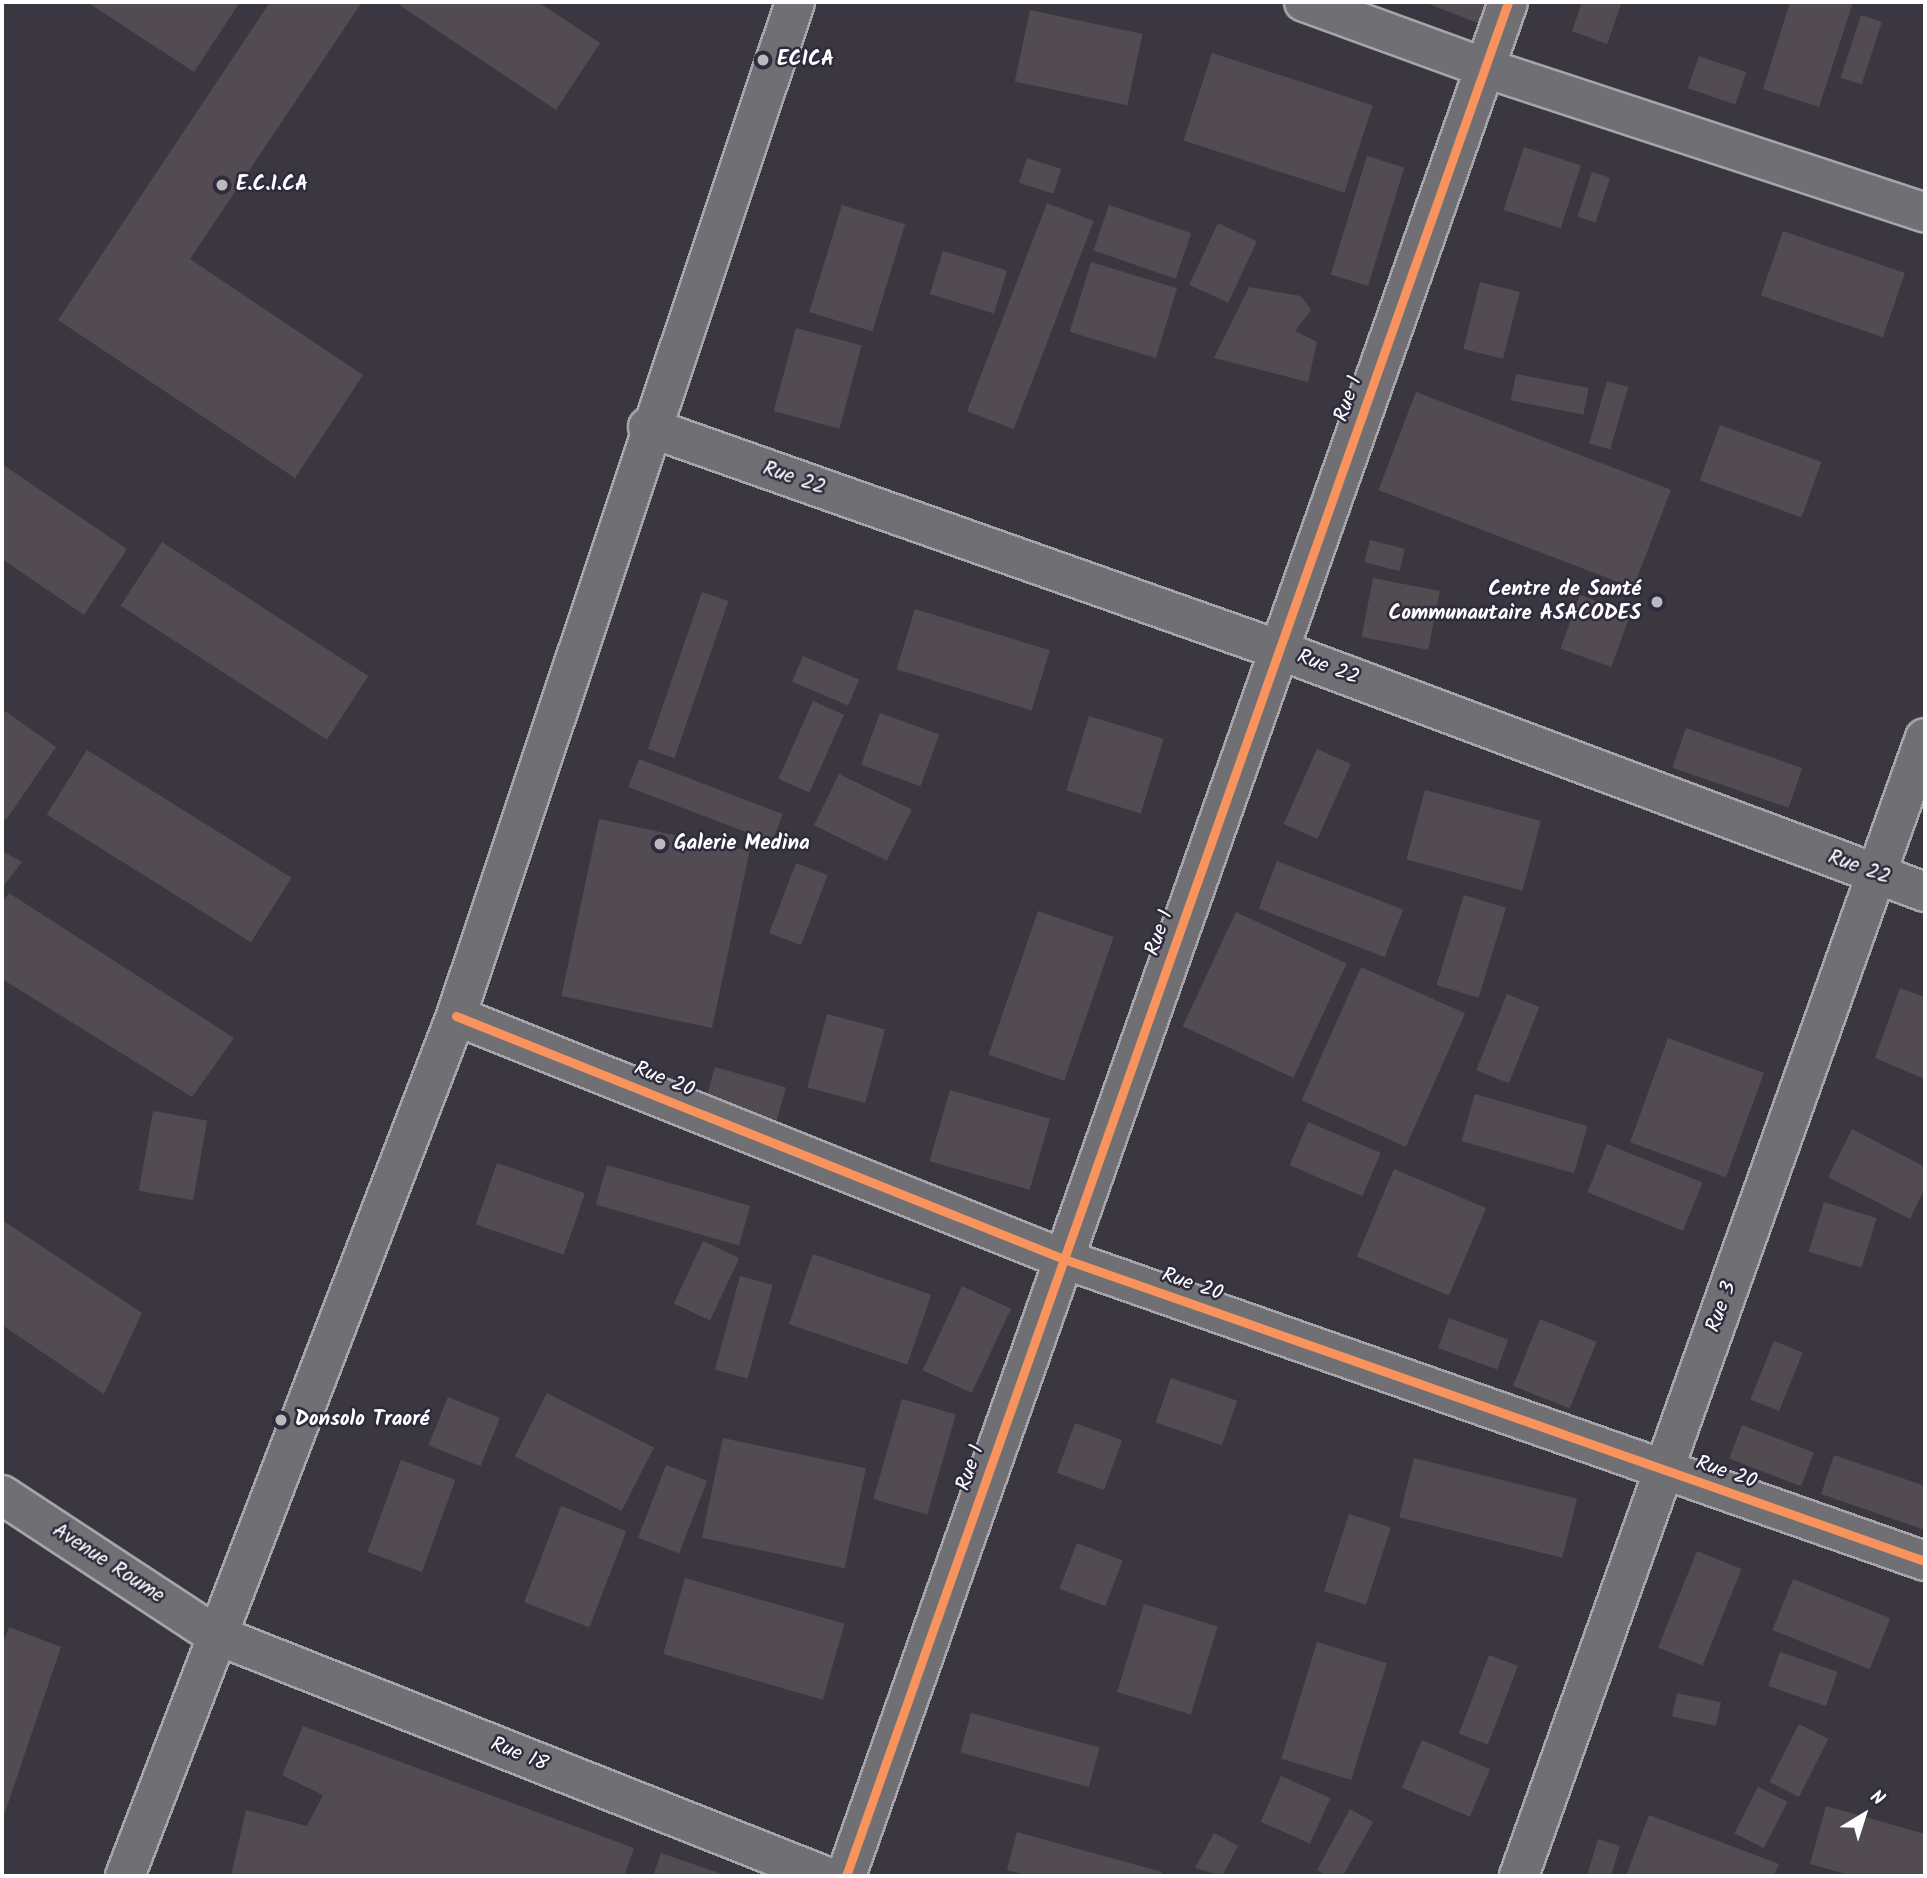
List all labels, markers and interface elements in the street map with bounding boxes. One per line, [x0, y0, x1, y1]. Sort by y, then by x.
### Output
place label: ECICA [777, 47, 834, 73]
marker: ECICA [755, 52, 771, 68]
place label: E.C.I.CA [236, 172, 308, 198]
marker: E.C.I.CA [214, 177, 230, 193]
street label: Rue 1 [1329, 373, 1369, 425]
street label: Rue 22 [759, 457, 829, 501]
place label: Centre de Santé Communautaire ASACODES [1389, 577, 1641, 627]
marker: Centre de Santé Communautaire ASACODES [1647, 592, 1667, 612]
street label: Rue 22 [1293, 645, 1363, 691]
place label: Galerie Medina [674, 831, 810, 857]
marker: Galerie Medina [652, 836, 668, 852]
street label: Rue 22 [1824, 845, 1894, 891]
street label: Rue 1 [1140, 907, 1180, 959]
street label: Rue 20 [630, 1057, 698, 1103]
street label: Rue 20 [1158, 1263, 1226, 1307]
street label: Rue 3 [1701, 1278, 1743, 1336]
place label: Donsolo Traoré [295, 1407, 429, 1433]
marker: Donsolo Traoré [273, 1412, 289, 1428]
street label: Rue 1 [951, 1442, 991, 1494]
street label: Rue 20 [1692, 1451, 1760, 1495]
street label: Avenue Roume [47, 1518, 169, 1610]
street label: Rue 18 [487, 1732, 551, 1778]
north arrow [1829, 1780, 1899, 1850]
text: N [1863, 1783, 1891, 1814]

